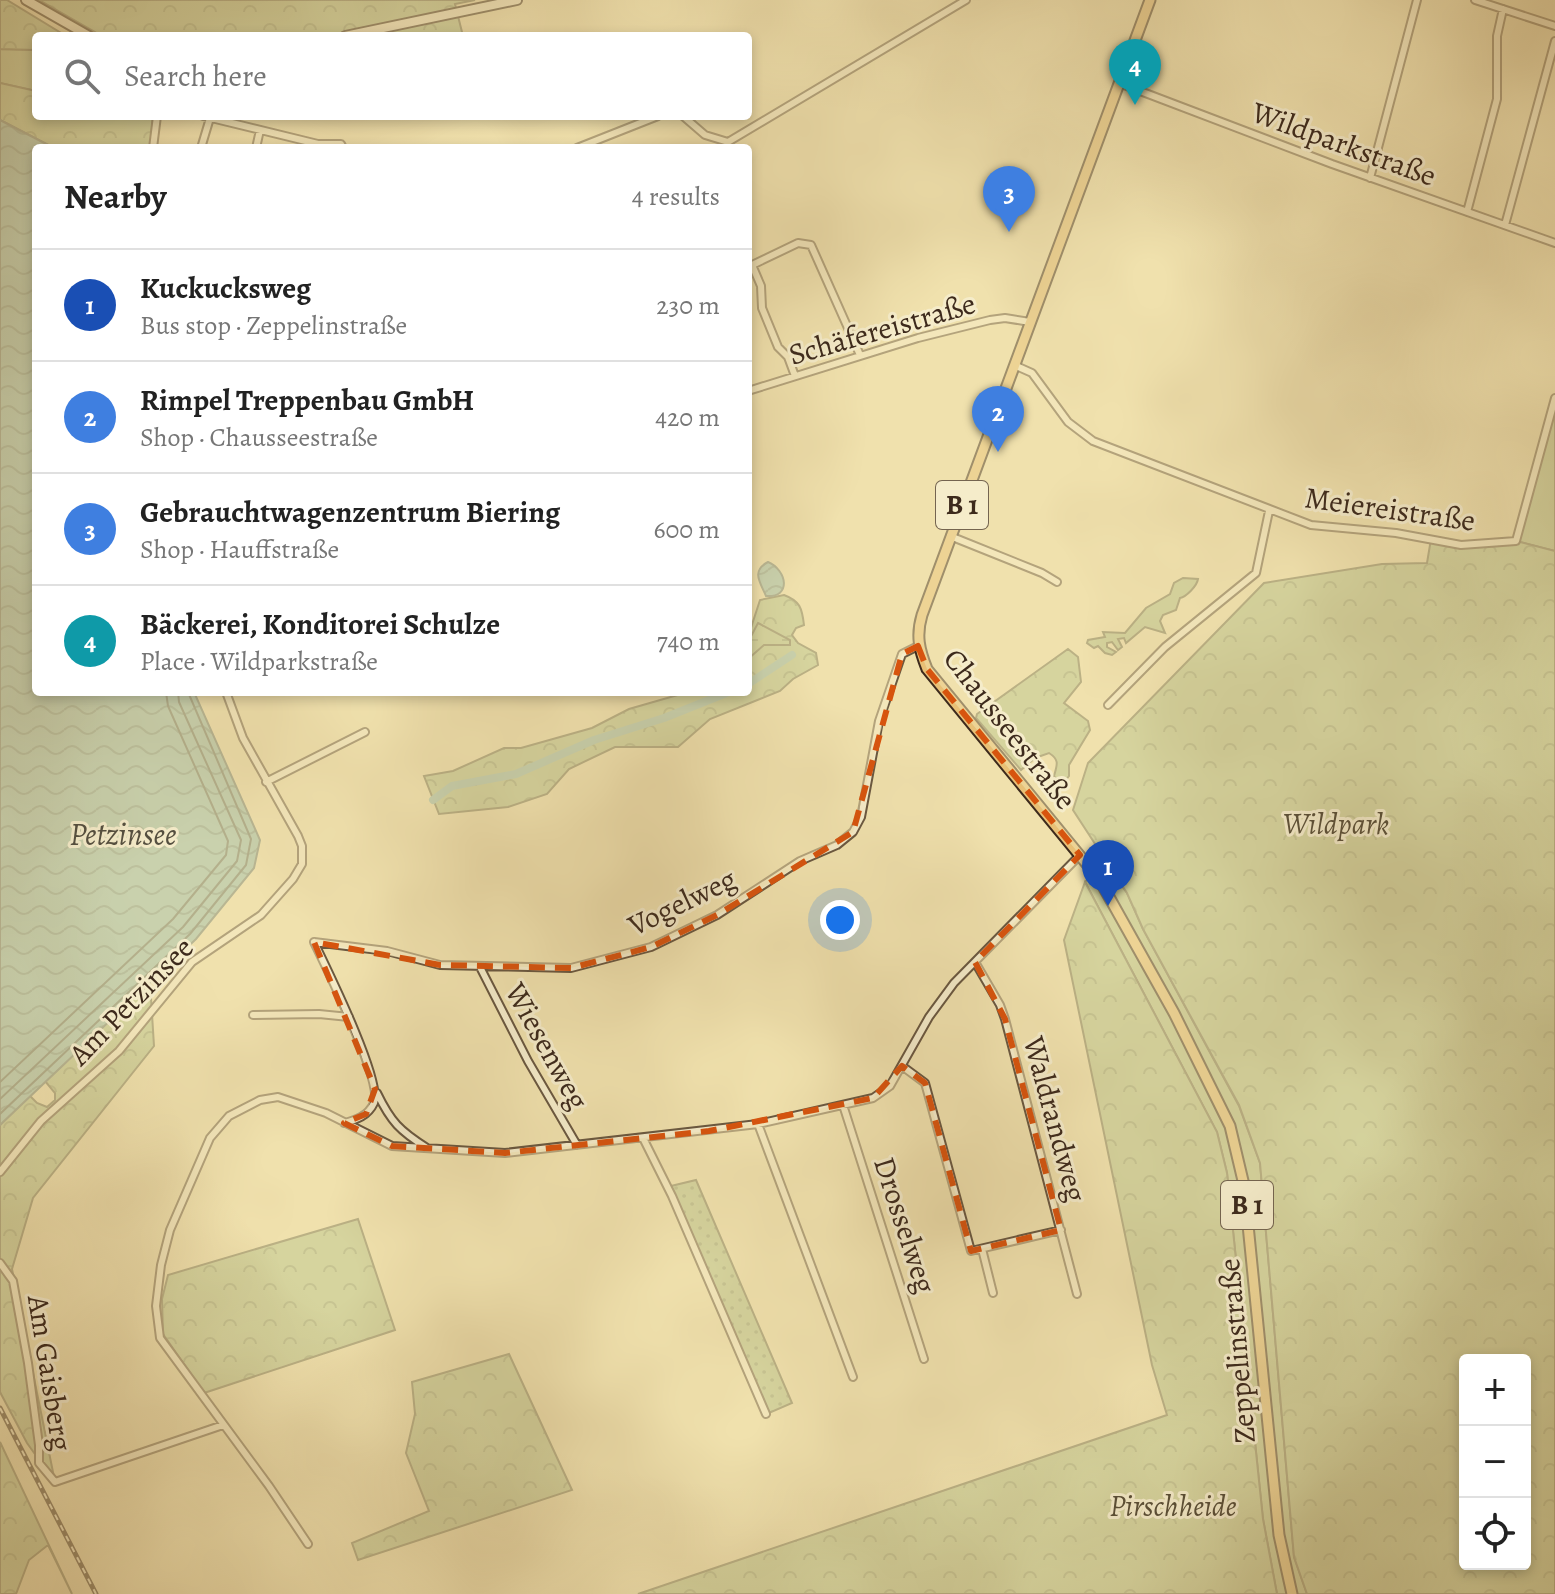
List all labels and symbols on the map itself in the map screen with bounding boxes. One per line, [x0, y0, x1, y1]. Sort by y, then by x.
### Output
pin: 4 [1109, 39, 1161, 105]
street label: Wildparkstraße [1245, 92, 1442, 196]
pin: 3 [983, 166, 1035, 232]
street label: Schäfereistraße [784, 283, 980, 375]
pin: 2 [972, 386, 1024, 452]
street label: Meiereistraße [1302, 477, 1478, 541]
road number: B 1 [936, 481, 988, 529]
street label: Chausseestraße [934, 640, 1086, 818]
park label: Wildpark [1283, 804, 1389, 844]
water label: Petzinsee [70, 812, 176, 856]
pin: 1 [1082, 840, 1134, 906]
street label: Vogelweg [620, 859, 743, 946]
your location [820, 900, 860, 940]
street label: Am Petzinsee [59, 928, 202, 1075]
street label: Wiesenweg [495, 975, 598, 1116]
street label: Waldrandweg [1013, 1031, 1096, 1206]
street label: Drosselweg [864, 1152, 946, 1298]
road number: B 1 [1221, 1181, 1273, 1229]
street label: Zeppelinstraße [1209, 1257, 1265, 1445]
street label: Am Gaisberg [18, 1291, 82, 1454]
park label: Pirschheide [1109, 1486, 1237, 1526]

